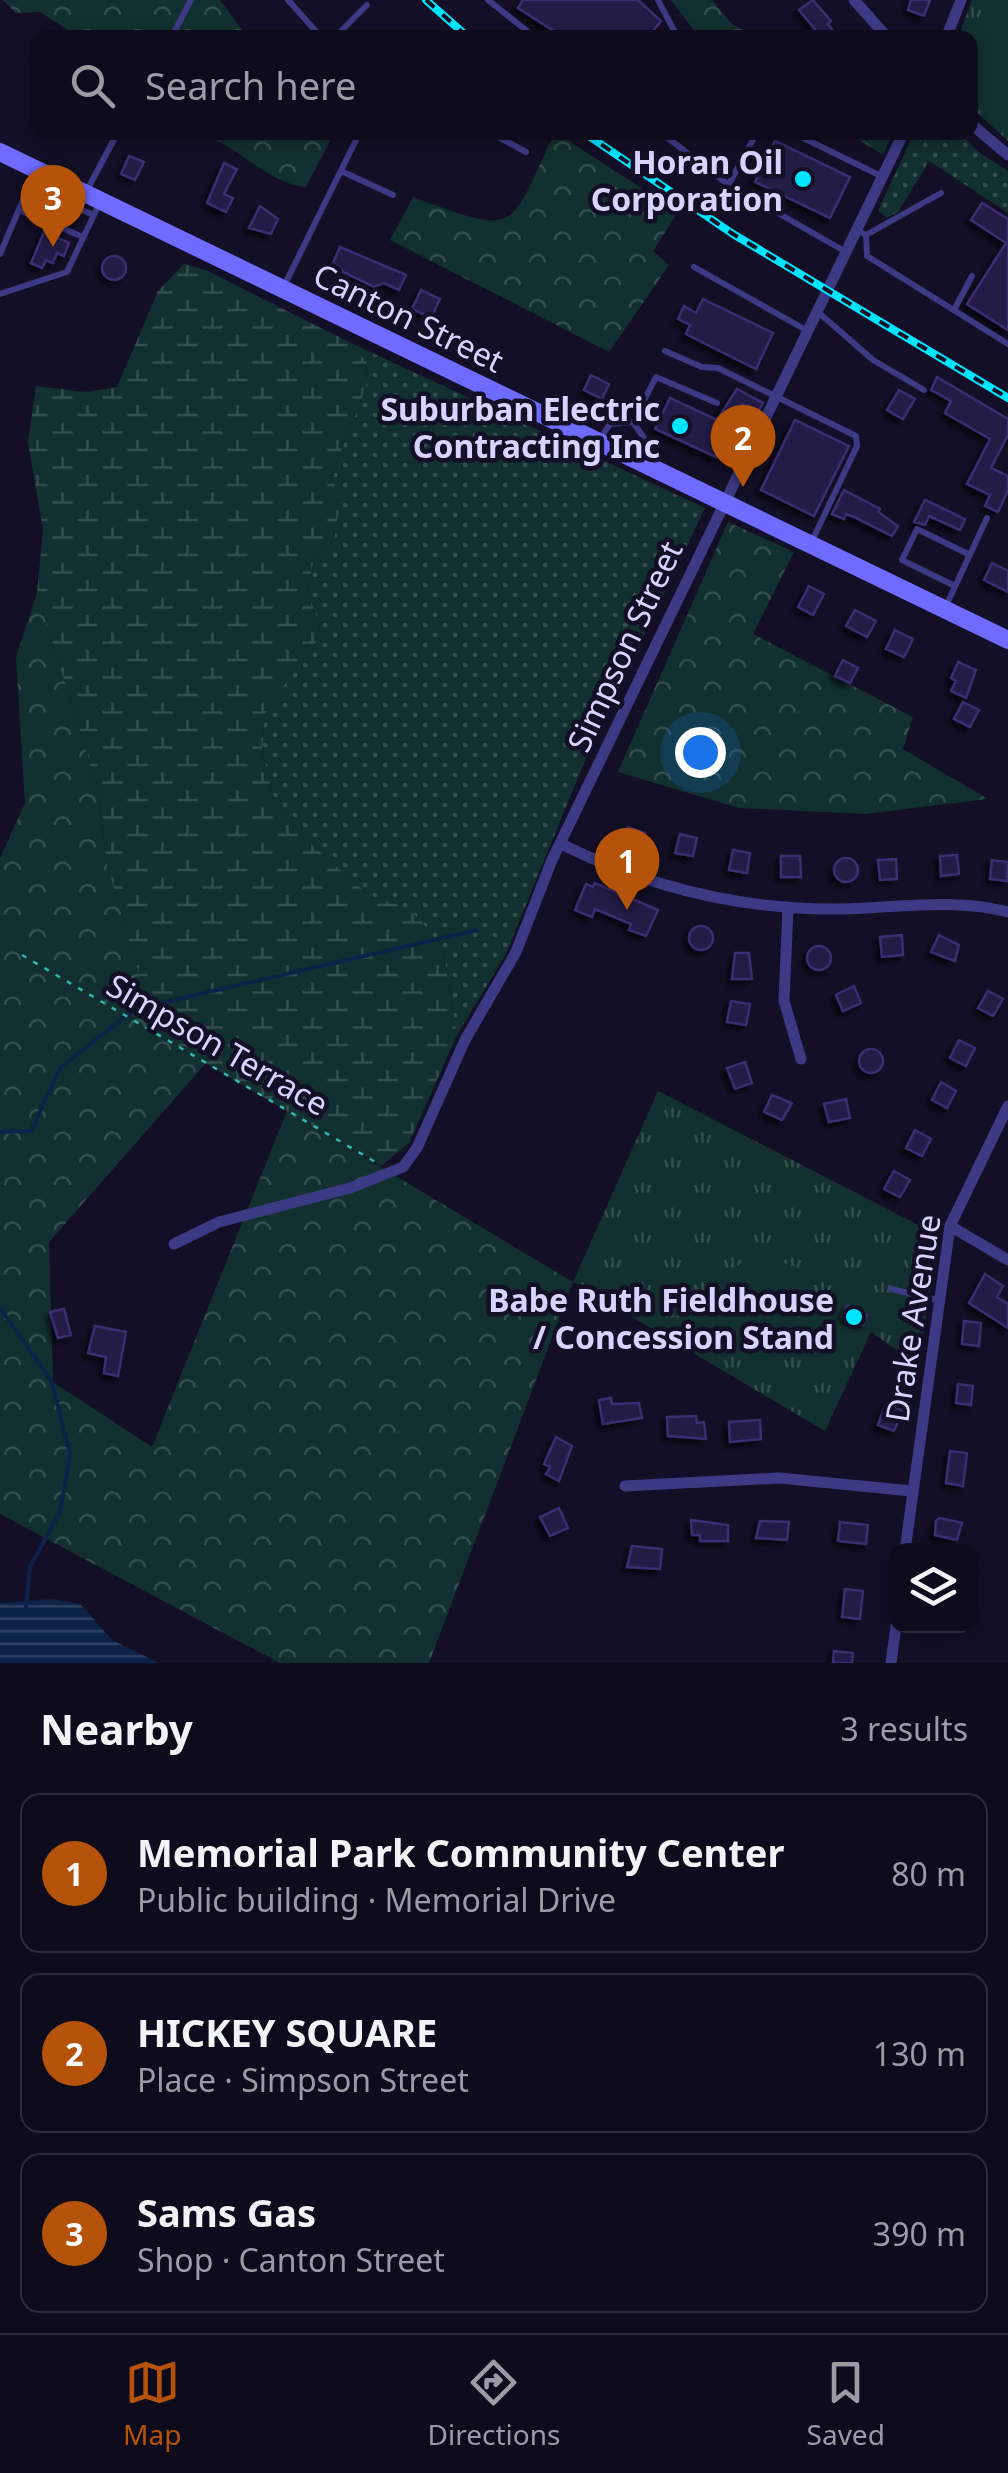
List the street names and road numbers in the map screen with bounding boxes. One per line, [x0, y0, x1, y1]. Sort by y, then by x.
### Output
street label: Canton Street [307, 252, 511, 382]
street label: Simpson Street [556, 534, 692, 758]
street label: Simpson Terrace [99, 963, 337, 1125]
street label: Drake Avenue [874, 1211, 950, 1425]

